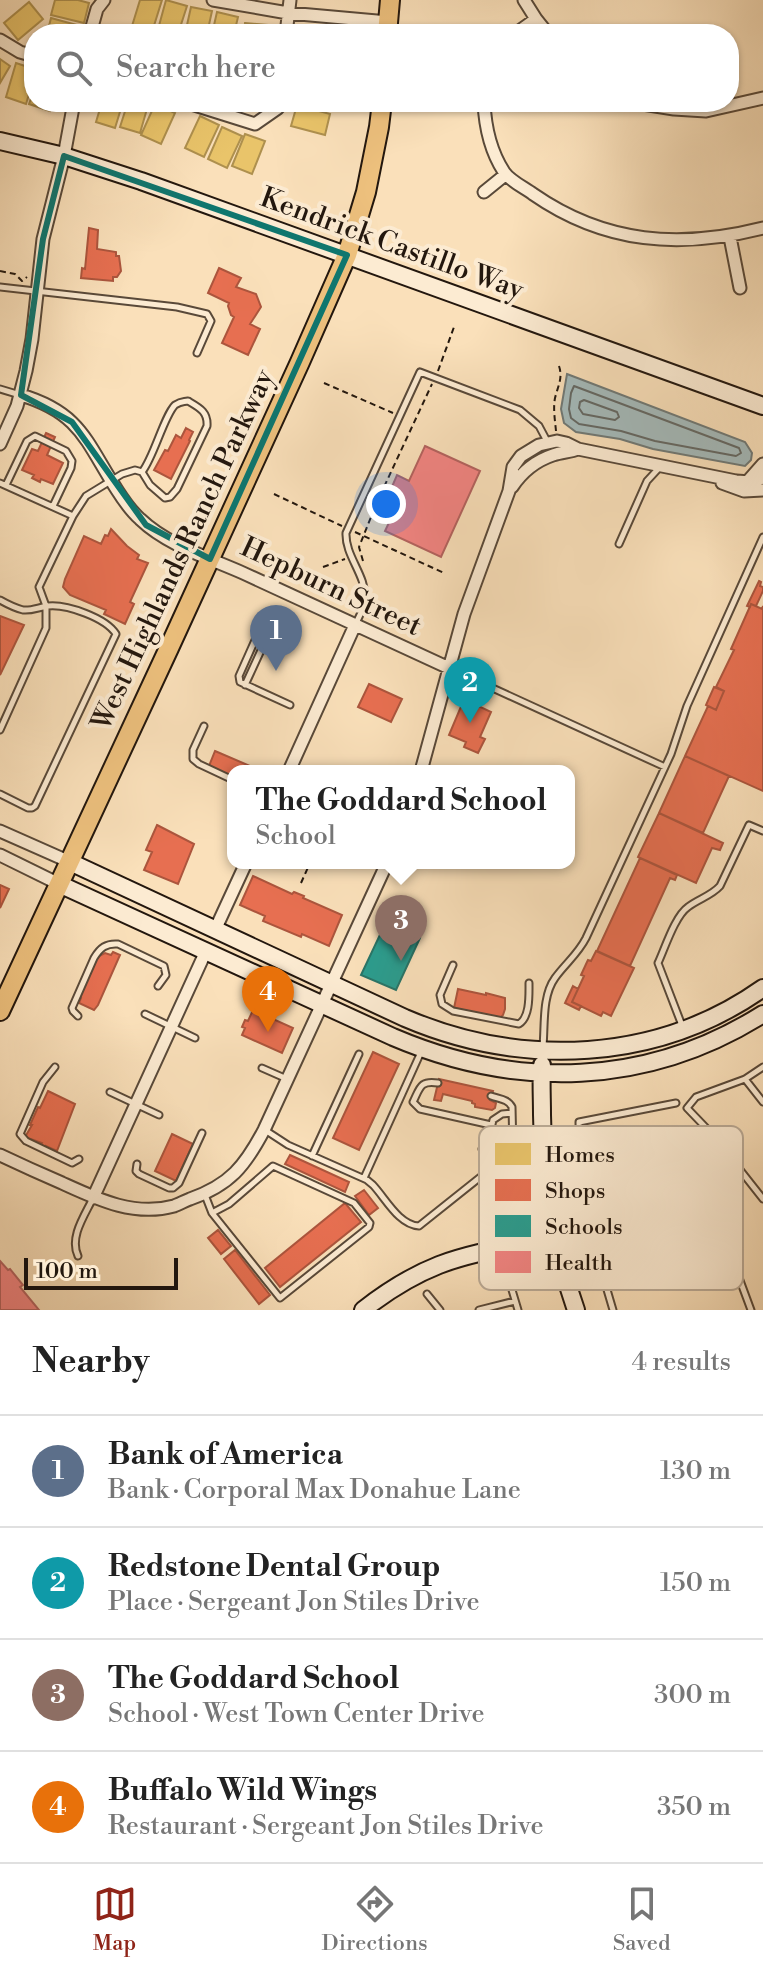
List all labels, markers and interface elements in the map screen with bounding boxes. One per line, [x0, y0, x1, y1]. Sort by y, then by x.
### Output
search box [24, 24, 739, 112]
icon: search [52, 46, 96, 90]
text: Search here [116, 49, 276, 87]
street label: Kendrick Castillo Way [256, 180, 529, 308]
street label: West Highlands Ranch Parkway [83, 364, 282, 737]
your location [366, 484, 406, 524]
street label: Hepburn Street [235, 530, 427, 644]
pin: 1 [250, 605, 302, 671]
pin: 2 [444, 657, 496, 723]
popup [227, 765, 575, 869]
text: The Goddard School [255, 782, 547, 820]
text: School [255, 820, 336, 852]
pin: 3 [375, 895, 427, 961]
pin: 4 [242, 966, 294, 1032]
legend [479, 1126, 743, 1290]
text: Homes [545, 1142, 615, 1169]
text: Shops [545, 1178, 605, 1205]
text: Schools [545, 1214, 623, 1241]
text: Health [545, 1250, 613, 1277]
scale bar [24, 1254, 178, 1290]
text: 100 m [36, 1258, 98, 1285]
text: Nearby [32, 1341, 150, 1383]
text: 4 results [632, 1346, 731, 1378]
text: Bank of America [108, 1436, 343, 1474]
text: 1 [52, 1455, 64, 1487]
text: 130 m [660, 1455, 731, 1487]
text: Bank · Corporal Max Donahue Lane [108, 1474, 521, 1506]
text: Redstone Dental Group [108, 1548, 440, 1586]
text: 2 [50, 1567, 66, 1599]
text: 150 m [660, 1567, 731, 1599]
text: Place · Sergeant Jon Stiles Drive [108, 1586, 480, 1618]
text: The Goddard School [108, 1660, 399, 1698]
text: 3 [50, 1679, 66, 1711]
text: 300 m [654, 1679, 731, 1711]
text: School · West Town Center Drive [108, 1698, 485, 1730]
text: Buffalo Wild Wings [108, 1772, 377, 1810]
text: 4 [49, 1791, 67, 1823]
text: 350 m [657, 1791, 731, 1823]
text: Restaurant · Sergeant Jon Stiles Drive [108, 1810, 544, 1842]
tab: Map [93, 1882, 137, 1957]
tab: Directions [322, 1882, 428, 1957]
tab: Saved [613, 1882, 670, 1957]

